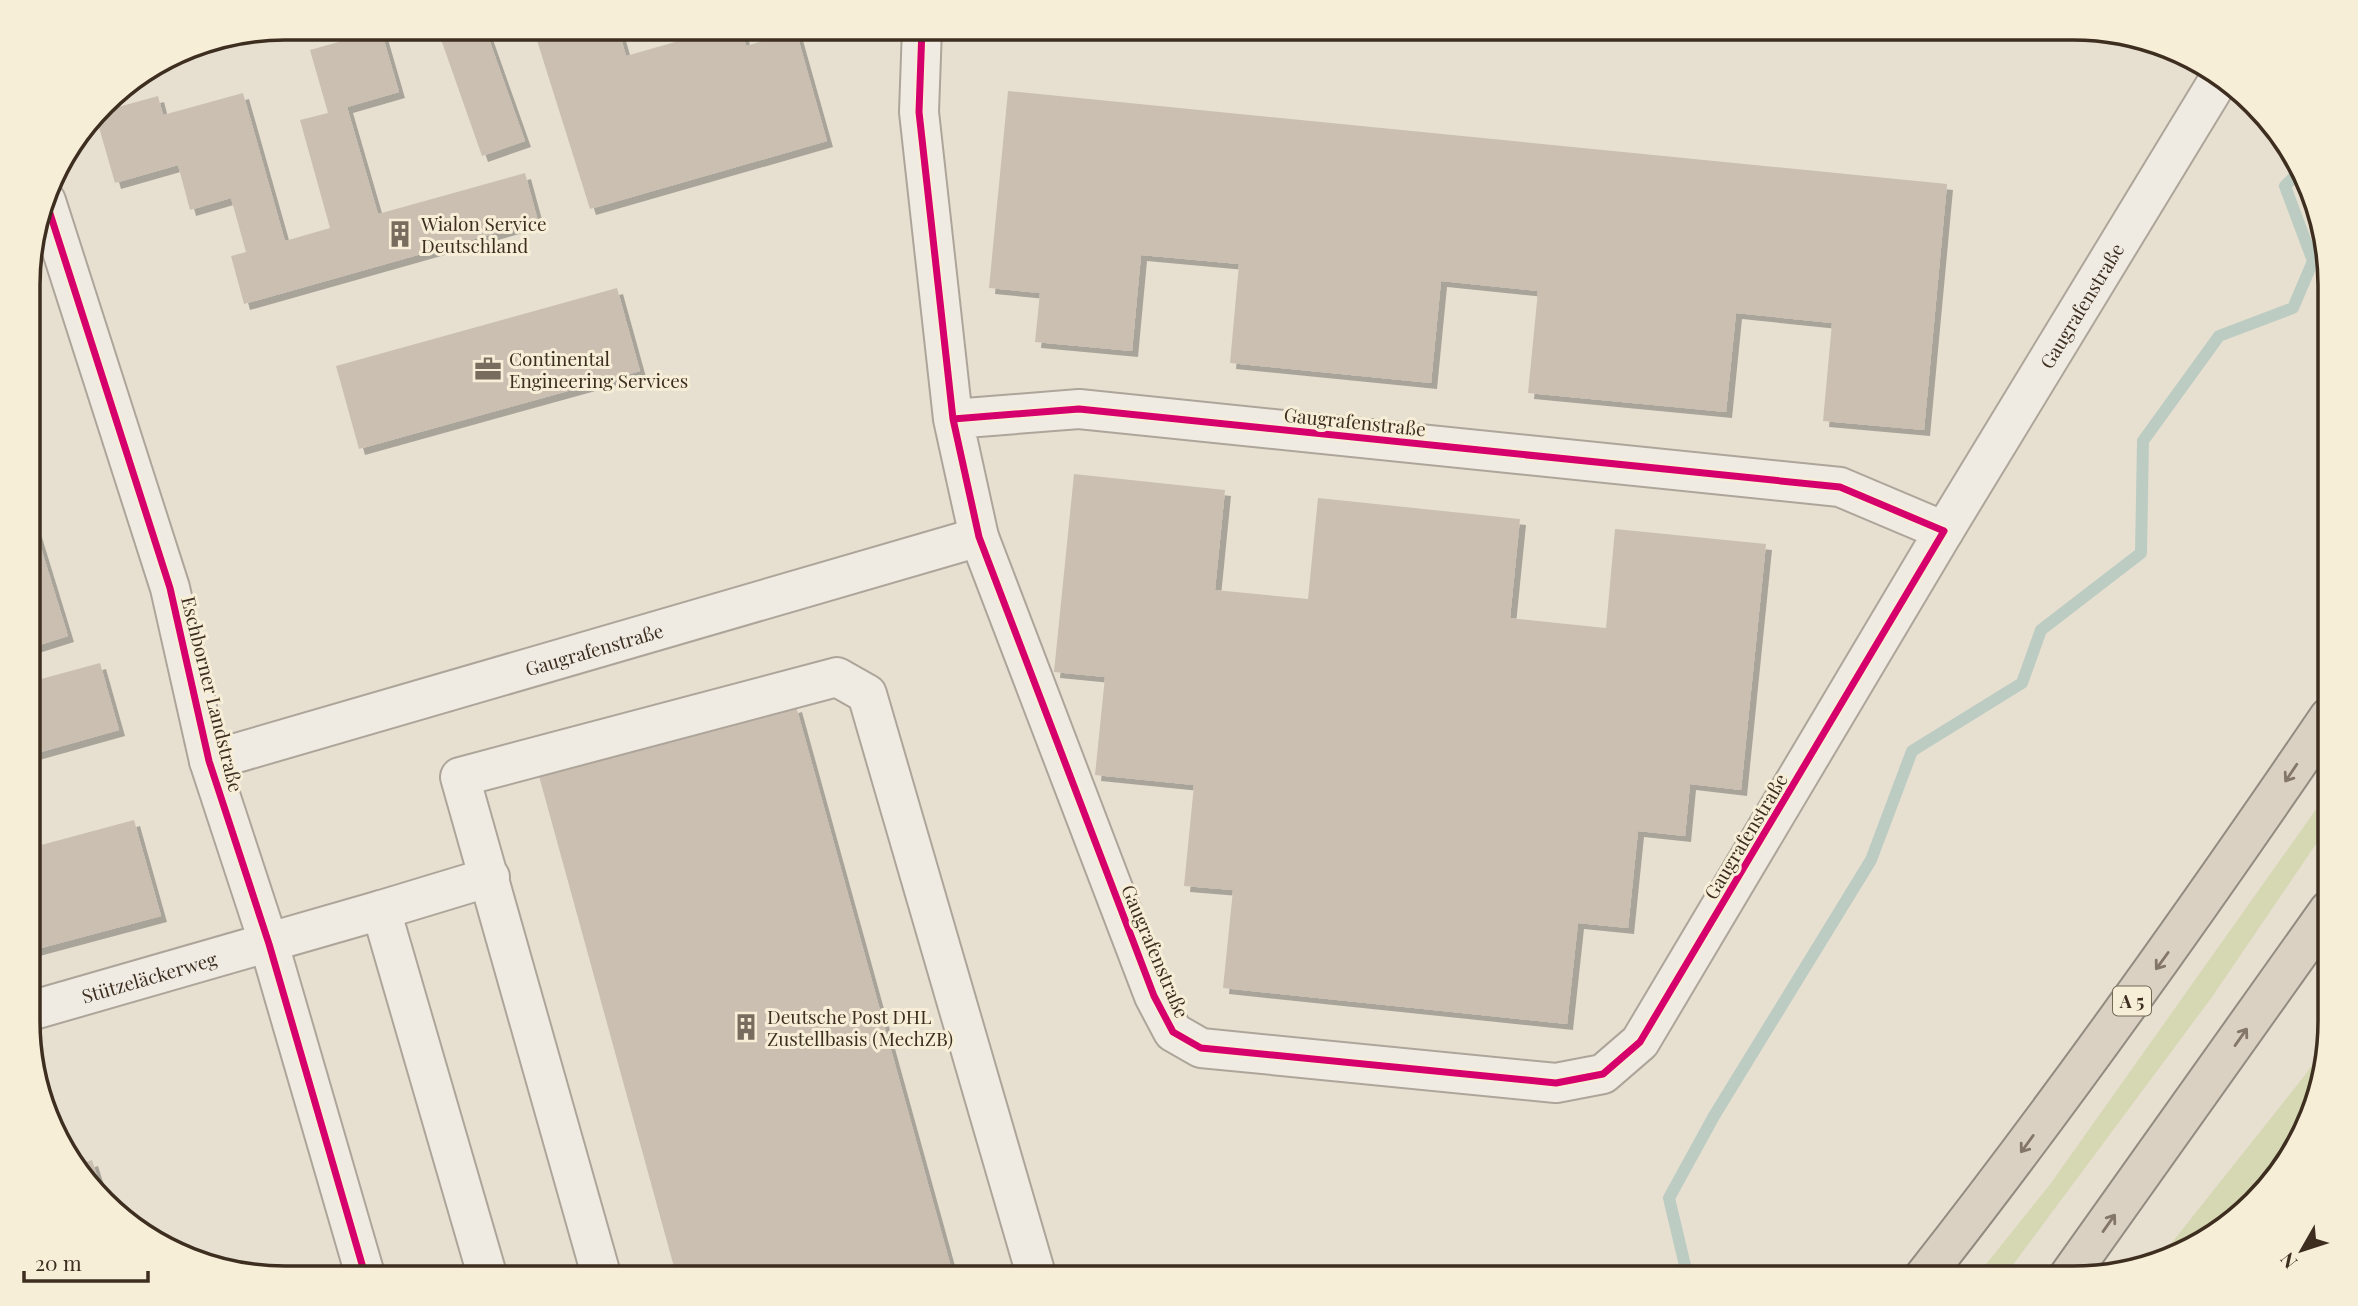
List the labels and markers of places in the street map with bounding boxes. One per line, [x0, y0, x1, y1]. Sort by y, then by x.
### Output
place label: Wialon Service Deutschland [420, 210, 547, 258]
building icon: Wialon Service Deutschland [385, 219, 415, 249]
place label: Continental Engineering Services [509, 345, 688, 393]
office icon: Continental Engineering Services [473, 354, 503, 384]
place label: Deutsche Post DHL Zustellbasis (MechZB) [767, 1003, 953, 1051]
building icon: Deutsche Post DHL Zustellbasis (MechZB) [731, 1012, 761, 1042]

